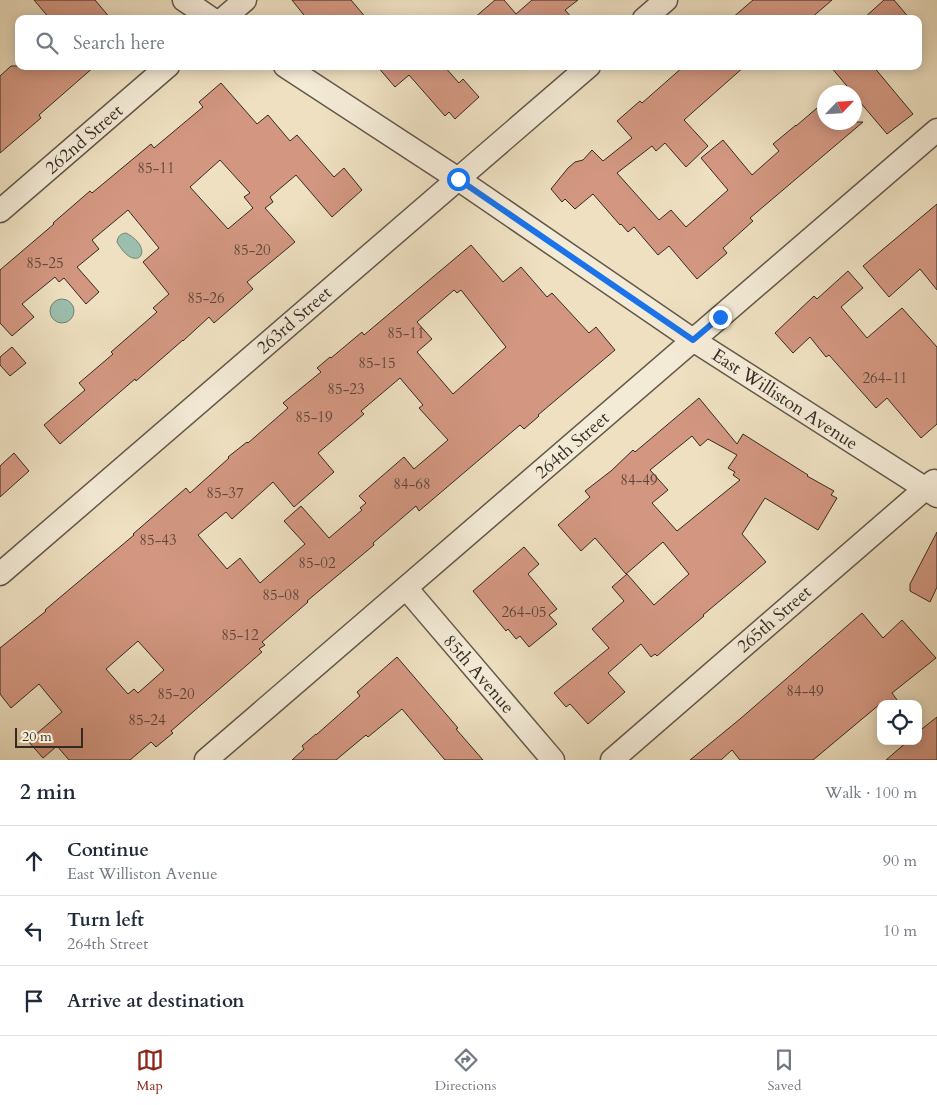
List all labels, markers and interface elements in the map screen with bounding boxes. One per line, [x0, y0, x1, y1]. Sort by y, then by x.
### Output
search box [15, 15, 922, 70]
icon: search [33, 29, 61, 57]
text: Search here [73, 30, 165, 56]
north arrow [817, 85, 862, 130]
street label: 262nd Street [40, 98, 129, 180]
house number: 85-11 [137, 158, 175, 178]
route start [447, 168, 470, 191]
house number: 85-20 [233, 240, 271, 260]
house number: 85-25 [26, 253, 64, 273]
street label: 263rd Street [251, 281, 337, 360]
house number: 85-26 [187, 288, 225, 308]
route end [709, 306, 732, 329]
house number: 85-11 [387, 323, 425, 343]
street label: East Williston Avenue [707, 343, 863, 456]
house number: 85-15 [358, 353, 396, 373]
house number: 264-11 [862, 368, 908, 388]
house number: 85-23 [327, 379, 365, 399]
street label: 264th Street [530, 406, 615, 485]
house number: 85-19 [295, 407, 333, 427]
house number: 84-49 [620, 470, 658, 490]
house number: 84-68 [393, 474, 431, 494]
house number: 85-37 [206, 483, 244, 503]
house number: 85-43 [139, 530, 177, 550]
house number: 85-02 [298, 553, 336, 573]
street label: 265th Street [732, 580, 817, 659]
house number: 85-08 [262, 585, 300, 605]
house number: 264-05 [501, 602, 547, 622]
house number: 85-12 [221, 625, 259, 645]
street label: 85th Avenue [437, 629, 520, 719]
house number: 84-49 [786, 681, 824, 701]
house number: 85-20 [157, 684, 195, 704]
map controls [877, 700, 922, 745]
button: locate [877, 700, 922, 745]
house number: 85-24 [128, 710, 166, 730]
scale bar [15, 725, 82, 748]
text: 20 m [22, 727, 52, 746]
text: 2 min [20, 778, 76, 807]
text: Walk · 100 m [825, 782, 917, 804]
text: Continue [67, 837, 149, 863]
icon: ahead [20, 847, 48, 875]
text: 90 m [883, 850, 917, 872]
text: East Williston Avenue [67, 863, 218, 885]
text: Turn left [67, 907, 144, 933]
icon: left [20, 917, 48, 945]
text: 10 m [883, 920, 917, 942]
text: 264th Street [67, 933, 148, 955]
icon: arrive [20, 987, 48, 1015]
text: Arrive at destination [67, 988, 244, 1014]
tab: Map [136, 1046, 164, 1095]
tab: Directions [435, 1046, 496, 1095]
tab: Saved [767, 1046, 801, 1095]

